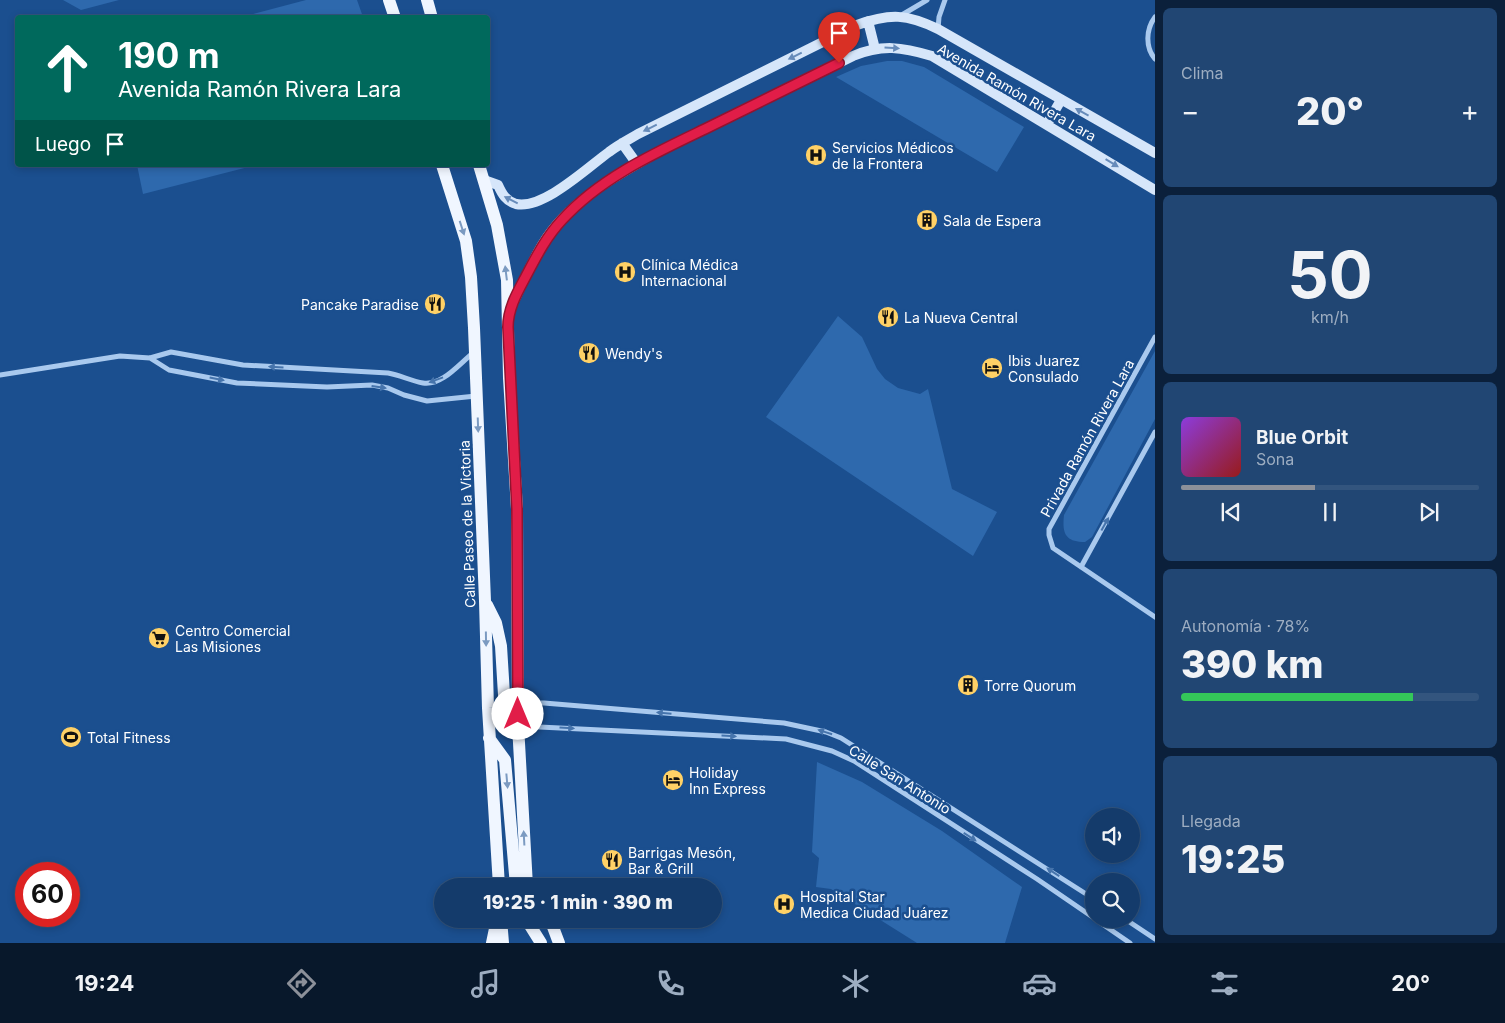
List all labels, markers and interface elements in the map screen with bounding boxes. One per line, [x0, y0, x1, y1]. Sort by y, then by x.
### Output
pin [818, 12, 860, 63]
icon: arrive [825, 19, 853, 47]
text: 190 m [118, 34, 220, 76]
icon: ahead [35, 35, 100, 100]
street label: Avenida Ramón Rivera Lara [935, 40, 1099, 144]
one-way arrow [885, 45, 901, 53]
one-way arrow [788, 52, 802, 60]
text: Clima [1181, 63, 1223, 83]
text: Avenida Ramón Rivera Lara [118, 76, 401, 102]
text: 20° [1296, 88, 1364, 134]
text: − [1181, 94, 1200, 128]
text: + [1460, 94, 1479, 128]
one-way arrow [1075, 108, 1089, 116]
one-way arrow [643, 124, 657, 132]
icon: arrive [101, 130, 129, 158]
text: Luego [35, 133, 91, 156]
place label: Servicios Médicos de la Frontera [832, 139, 954, 172]
hospital icon: Servicios Médicos de la Frontera [804, 143, 828, 167]
one-way arrow [1105, 159, 1118, 168]
one-way arrow [503, 196, 518, 204]
building icon: Sala de Espera [915, 208, 939, 232]
place label: Sala de Espera [943, 212, 1041, 229]
one-way arrow [459, 221, 466, 236]
text: 50 [1287, 235, 1373, 314]
place label: Clínica Médica Internacional [641, 256, 738, 289]
hospital icon: Clínica Médica Internacional [613, 260, 637, 284]
one-way arrow [502, 265, 510, 281]
restaurant icon: Pancake Paradise [423, 292, 447, 316]
place label: Pancake Paradise [301, 296, 419, 313]
restaurant icon: La Nueva Central [876, 305, 900, 329]
text: km/h [1311, 307, 1349, 327]
place label: La Nueva Central [904, 309, 1018, 326]
restaurant icon: Wendy's [577, 341, 601, 365]
place label: Wendy's [605, 345, 663, 362]
place label: Ibis Juarez Consulado [1008, 352, 1080, 385]
hotel icon: Ibis Juarez Consulado [980, 356, 1004, 380]
street label: Privada Ramón Rivera Lara [1036, 356, 1138, 520]
one-way arrow [268, 363, 284, 371]
one-way arrow [209, 375, 225, 383]
one-way arrow [428, 376, 443, 384]
one-way arrow [371, 383, 387, 391]
one-way arrow [474, 417, 482, 433]
text: Blue Orbit [1256, 426, 1348, 449]
street label: Calle Paseo de la Victoria [456, 440, 478, 608]
text: Sona [1256, 449, 1294, 469]
icon: previous [1217, 498, 1245, 526]
icon: pause [1316, 498, 1344, 526]
icon: next [1415, 498, 1443, 526]
one-way arrow [1100, 517, 1109, 531]
text: Autonomía · 78% [1181, 616, 1310, 636]
place label: Centro Comercial Las Misiones [175, 622, 290, 655]
supermarket icon: Centro Comercial Las Misiones [147, 626, 171, 650]
one-way arrow [482, 632, 490, 648]
text: 390 km [1181, 641, 1323, 687]
building icon: Torre Quorum [956, 673, 980, 697]
place label: Torre Quorum [984, 677, 1076, 694]
position arrow [491, 687, 543, 739]
one-way arrow [656, 709, 672, 717]
one-way arrow [559, 724, 575, 732]
sports icon: Total Fitness [59, 725, 83, 749]
one-way arrow [817, 728, 832, 736]
place label: Total Fitness [87, 729, 171, 746]
one-way arrow [721, 732, 737, 740]
street label: Calle San Antonio [846, 741, 954, 817]
place label: Holiday Inn Express [689, 764, 766, 797]
hotel icon: Holiday Inn Express [661, 768, 685, 792]
one-way arrow [504, 774, 512, 790]
map controls [1085, 808, 1140, 928]
button: sound [1085, 808, 1140, 863]
text: Llegada [1181, 811, 1241, 831]
one-way arrow [519, 829, 527, 845]
one-way arrow [964, 832, 977, 841]
text: 19:25 [1181, 836, 1285, 882]
place label: Barrigas Mesón, Bar & Grill [628, 844, 736, 877]
restaurant icon: Barrigas Mesón, Bar & Grill [600, 848, 624, 872]
speed limit sign: 60 [15, 862, 80, 927]
one-way arrow [1046, 867, 1060, 877]
button: search [1085, 873, 1140, 928]
place label: Hospital Star Medica Ciudad Juárez [800, 888, 948, 921]
text: 19:25 · 1 min · 390 m [483, 891, 673, 914]
hospital icon: Hospital Star Medica Ciudad Juárez [772, 892, 796, 916]
icon: directions [284, 966, 319, 1001]
icon: music [468, 966, 503, 1001]
icon: phone [653, 966, 688, 1001]
icon: climate [838, 966, 873, 1001]
icon: car [1022, 966, 1057, 1001]
icon: filters [1207, 966, 1242, 1001]
text: 19:24 [75, 970, 134, 996]
text: 20° [1391, 970, 1430, 996]

